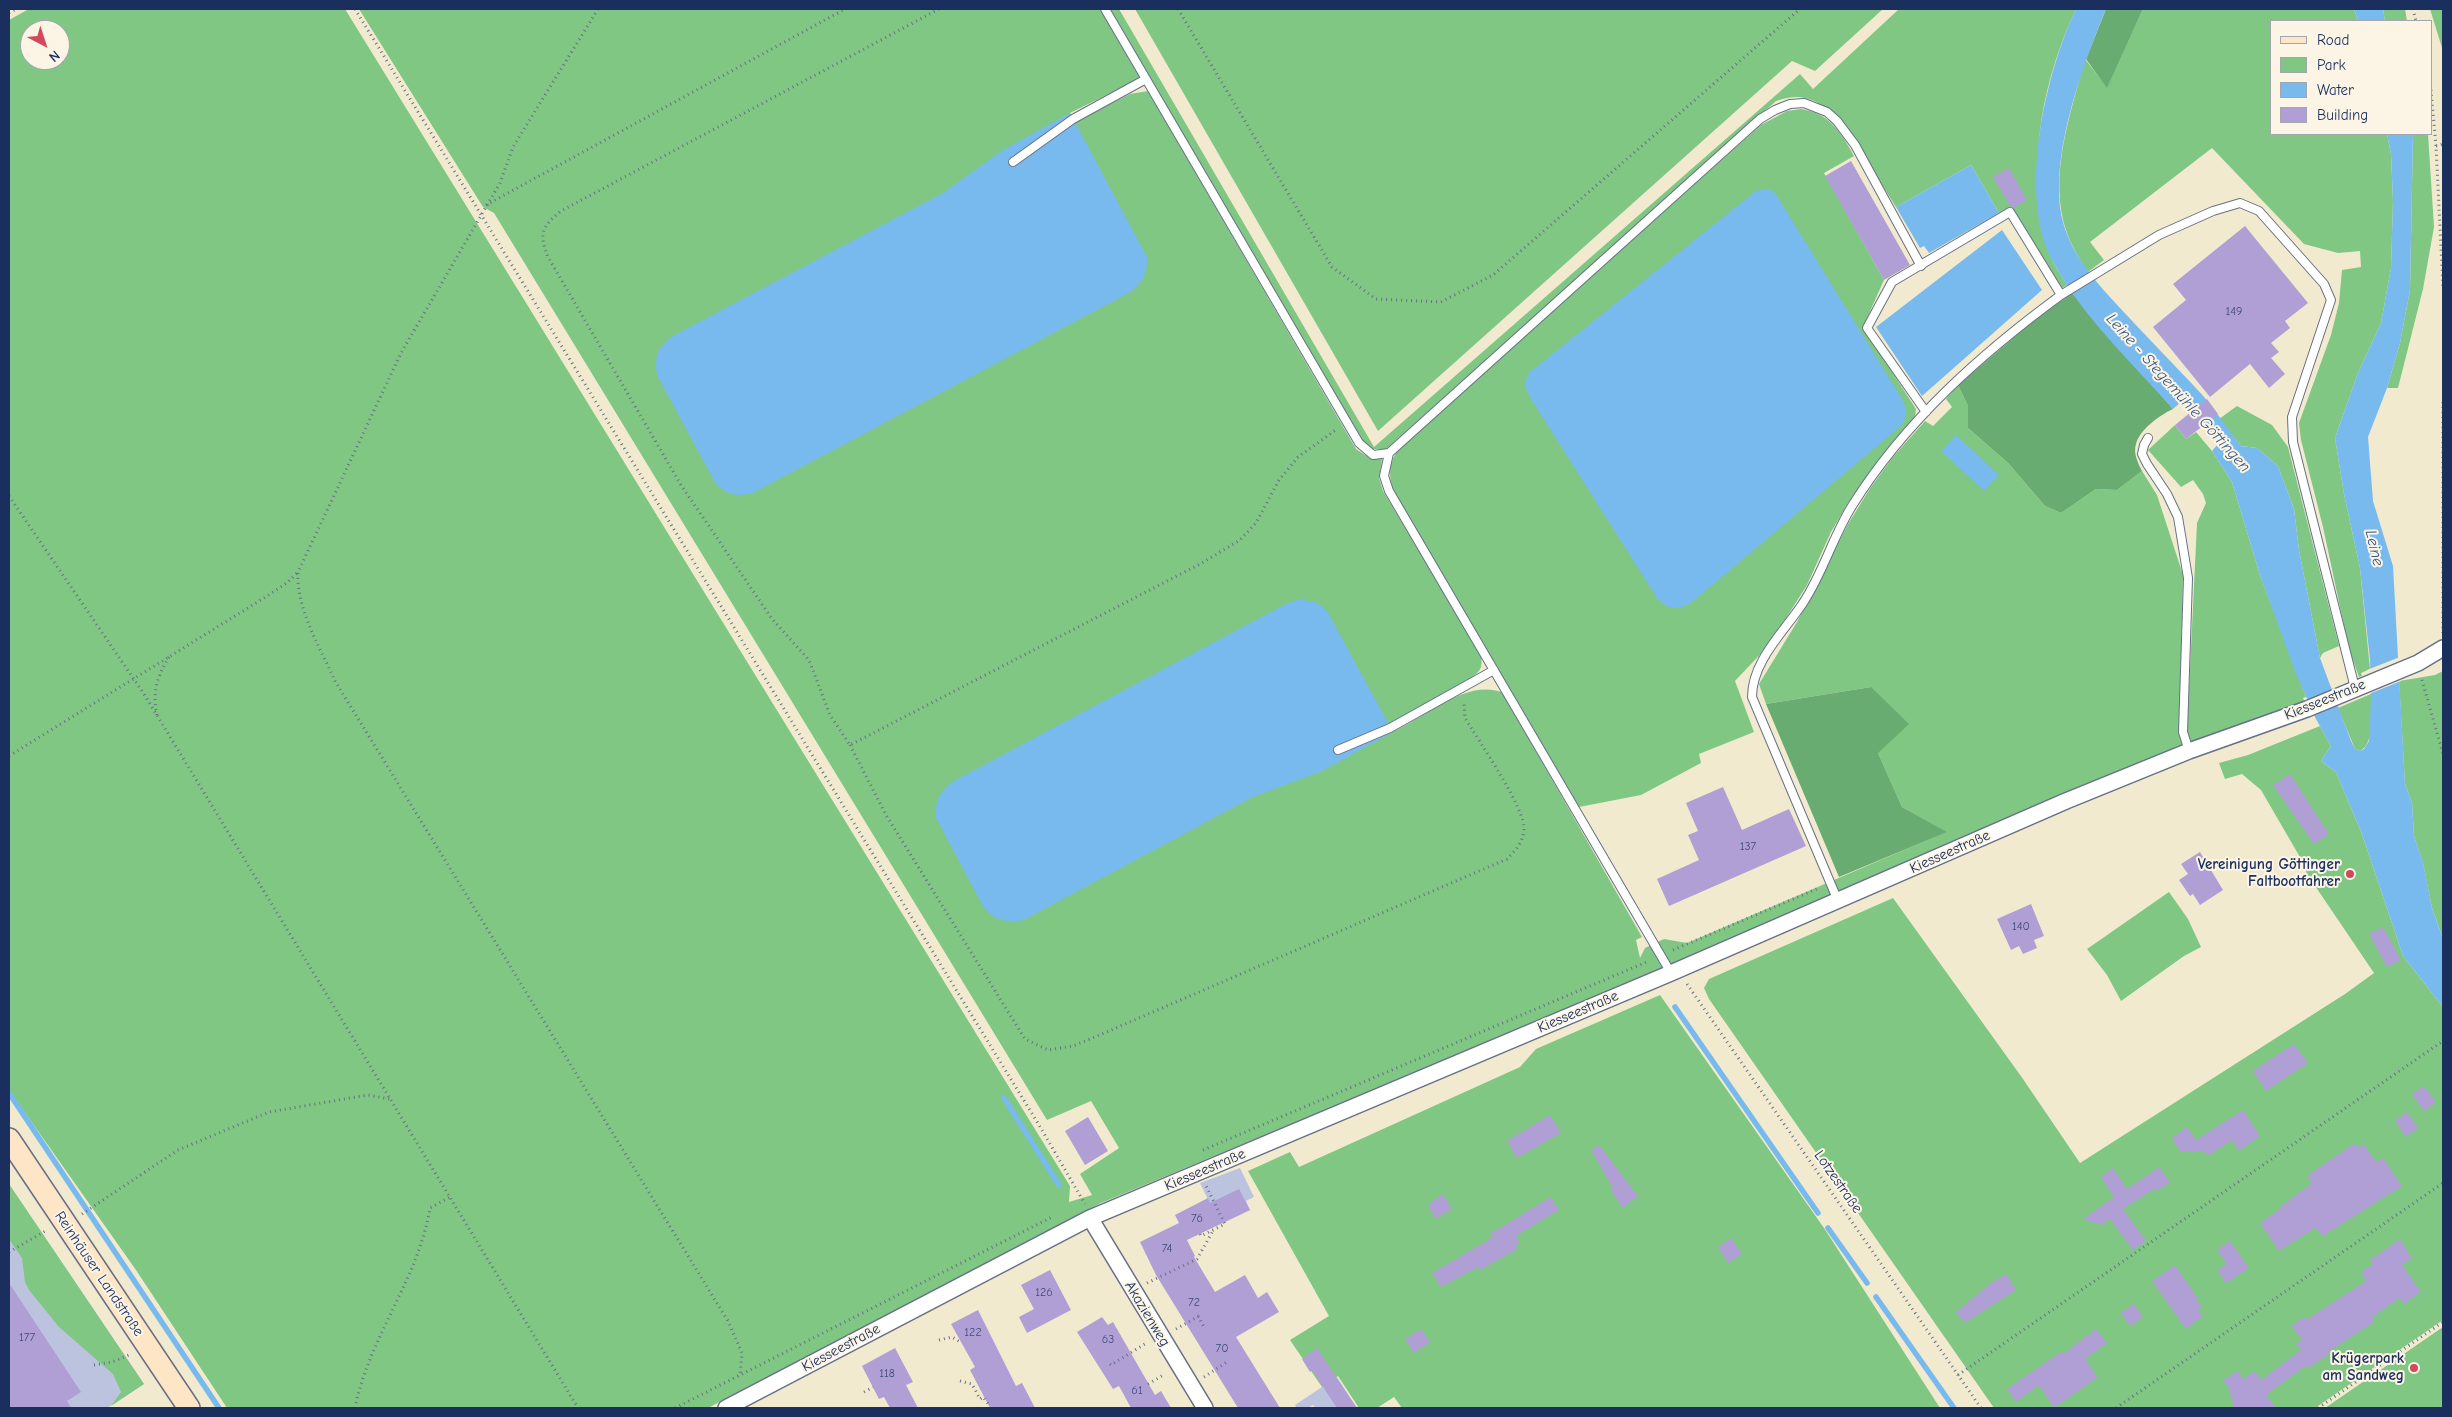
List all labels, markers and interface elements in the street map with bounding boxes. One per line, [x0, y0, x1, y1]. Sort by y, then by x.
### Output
north arrow [20, 20, 70, 70]
legend [2270, 20, 2432, 135]
text: Road [2317, 31, 2349, 49]
text: N [45, 47, 63, 66]
text: Park [2317, 56, 2346, 74]
text: Water [2317, 81, 2354, 99]
text: Building [2317, 106, 2368, 124]
house number: 149 [2226, 305, 2242, 319]
water label: Leine - Stegemühle Göttingen [2102, 310, 2254, 476]
water label: Leine [2361, 528, 2387, 568]
street label: Kiesseestraße [2282, 676, 2368, 724]
street label: Kiesseestraße [1907, 826, 1993, 878]
house number: 137 [1740, 840, 1756, 854]
place label: Vereinigung Göttinger Faltbootfahrer [2198, 856, 2340, 891]
marker: Vereinigung Göttinger Faltbootfahrer [2344, 868, 2356, 880]
house number: 140 [2012, 920, 2030, 934]
street label: Kiesseestraße [1535, 987, 1621, 1037]
street label: Kiesseestraße [1162, 1145, 1248, 1195]
street label: Lotzestraße [1810, 1147, 1866, 1217]
street label: Reinhäuser Landstraße [51, 1208, 147, 1340]
house number: 76 [1191, 1212, 1203, 1226]
house number: 74 [1162, 1242, 1172, 1256]
street label: Akazienweg [1120, 1278, 1174, 1350]
house number: 126 [1035, 1286, 1053, 1300]
house number: 72 [1188, 1296, 1200, 1310]
street label: Kiesseestraße [799, 1320, 883, 1376]
house number: 122 [964, 1326, 982, 1340]
house number: 177 [19, 1331, 35, 1345]
house number: 63 [1102, 1333, 1114, 1347]
house number: 70 [1216, 1342, 1228, 1356]
place label: Krügerpark am Sandweg [2322, 1350, 2404, 1385]
marker: Krügerpark am Sandweg [2408, 1362, 2420, 1374]
house number: 118 [879, 1367, 895, 1381]
house number: 61 [1131, 1384, 1143, 1398]

